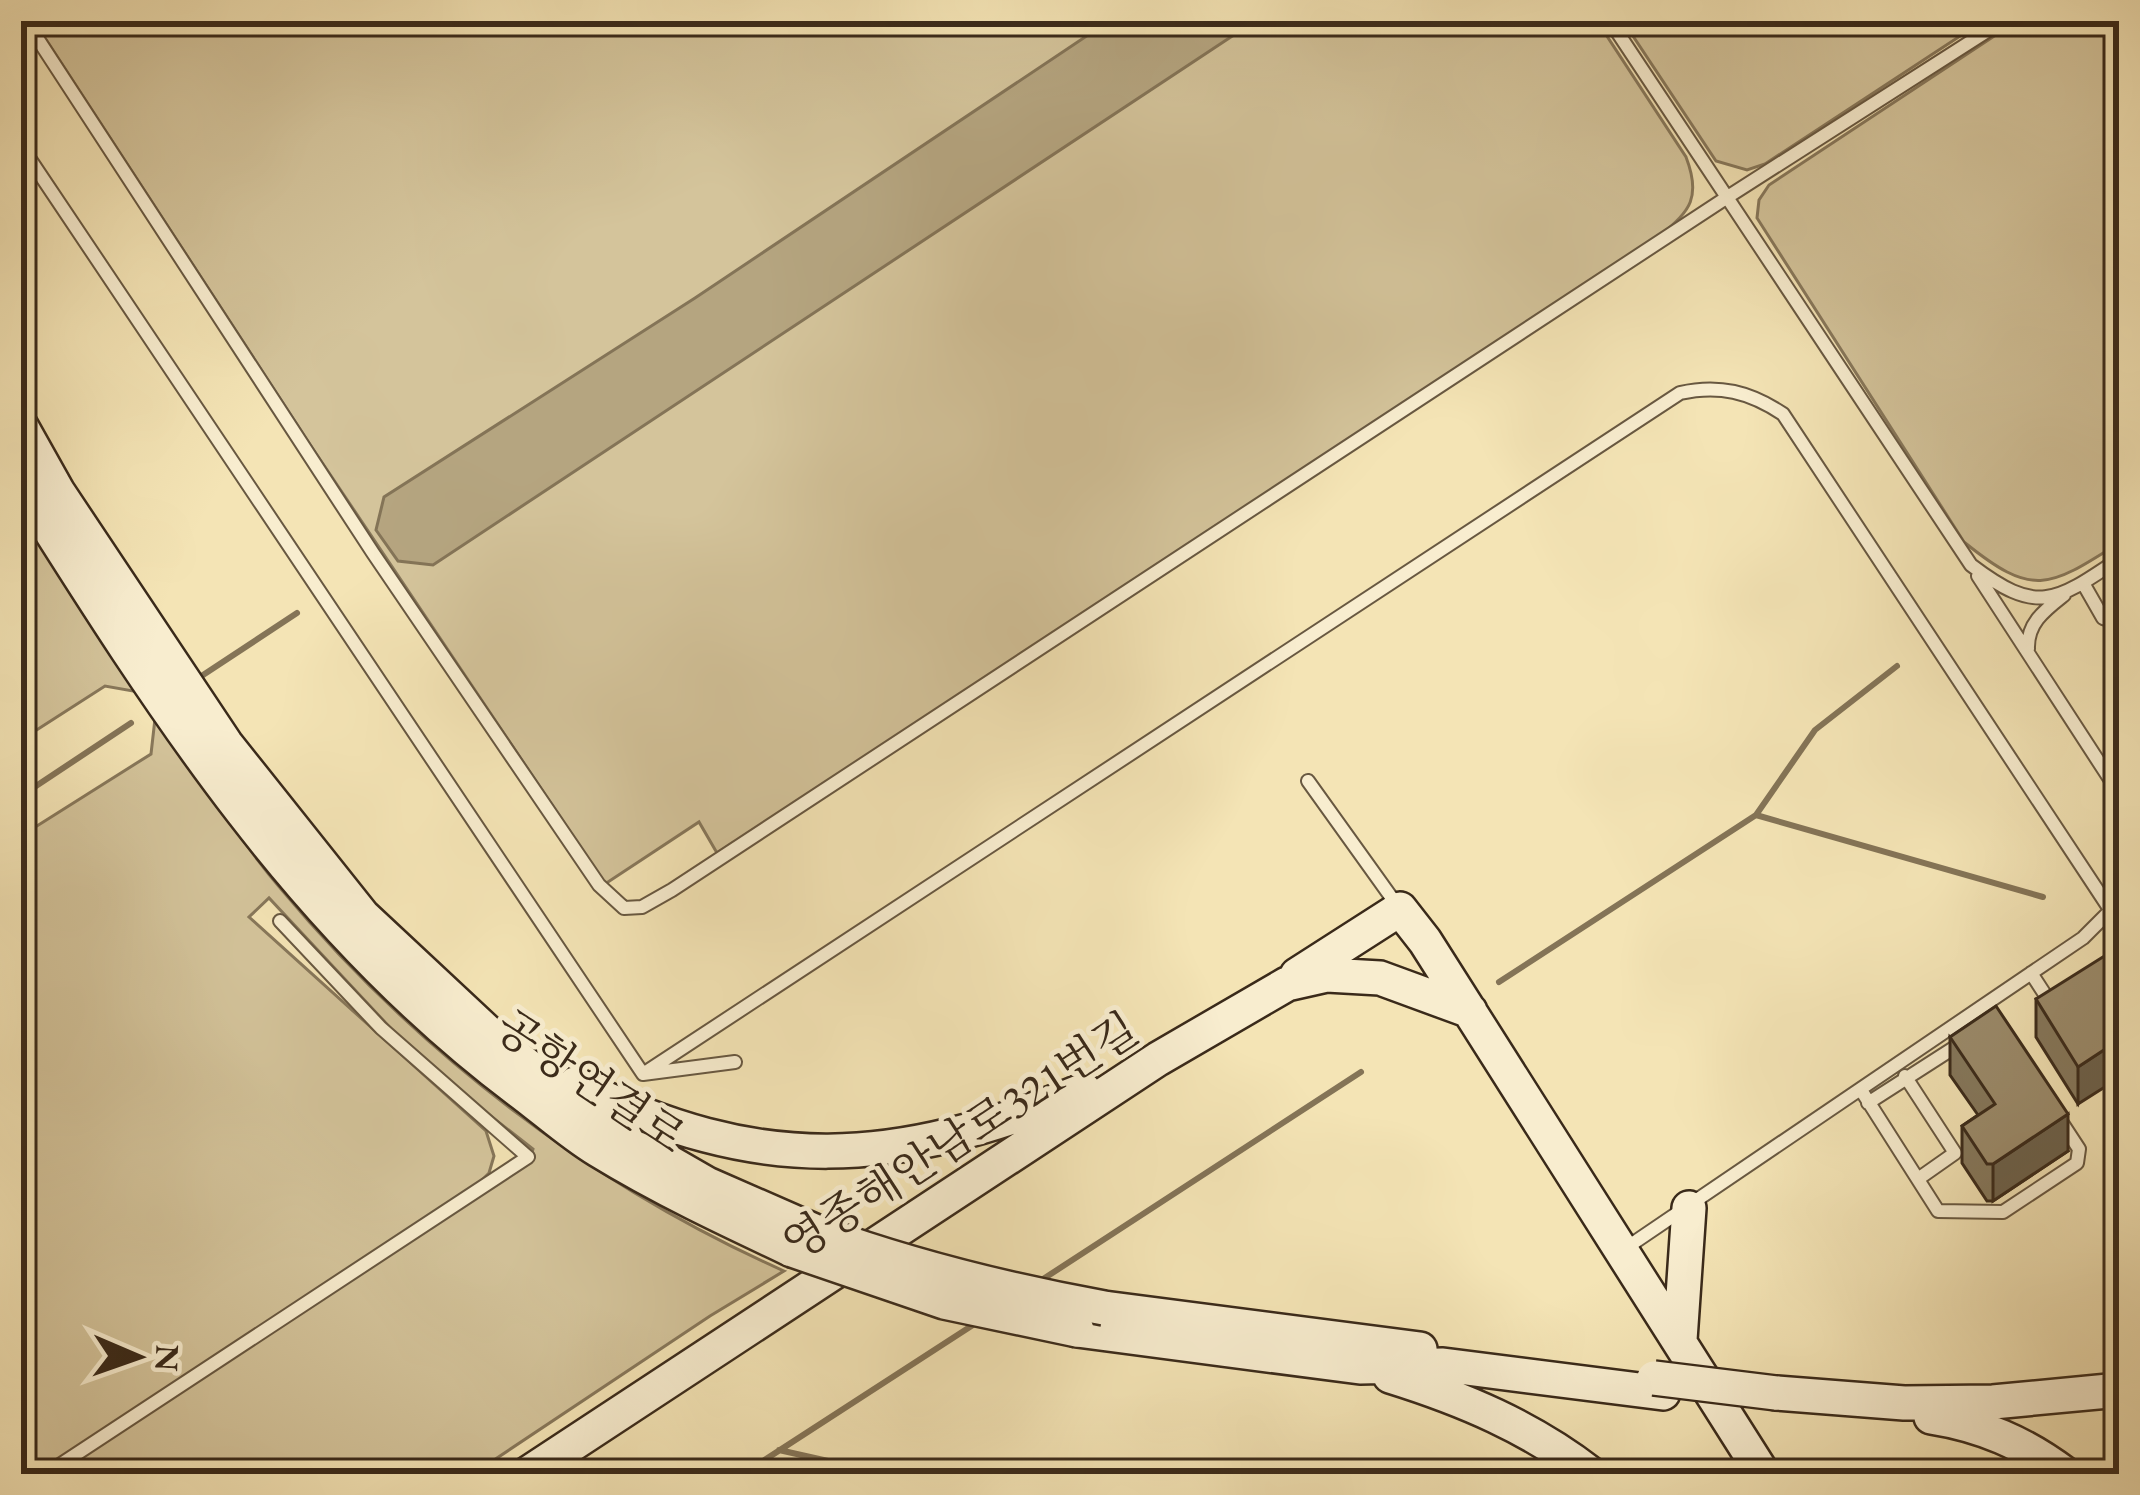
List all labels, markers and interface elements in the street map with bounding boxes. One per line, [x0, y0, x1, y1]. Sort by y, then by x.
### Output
street label: 공항연결로 [485, 996, 697, 1166]
street label: 영종해안남로321번길 [771, 999, 1149, 1273]
north arrow [78, 1297, 198, 1417]
text: N [146, 1344, 189, 1372]

